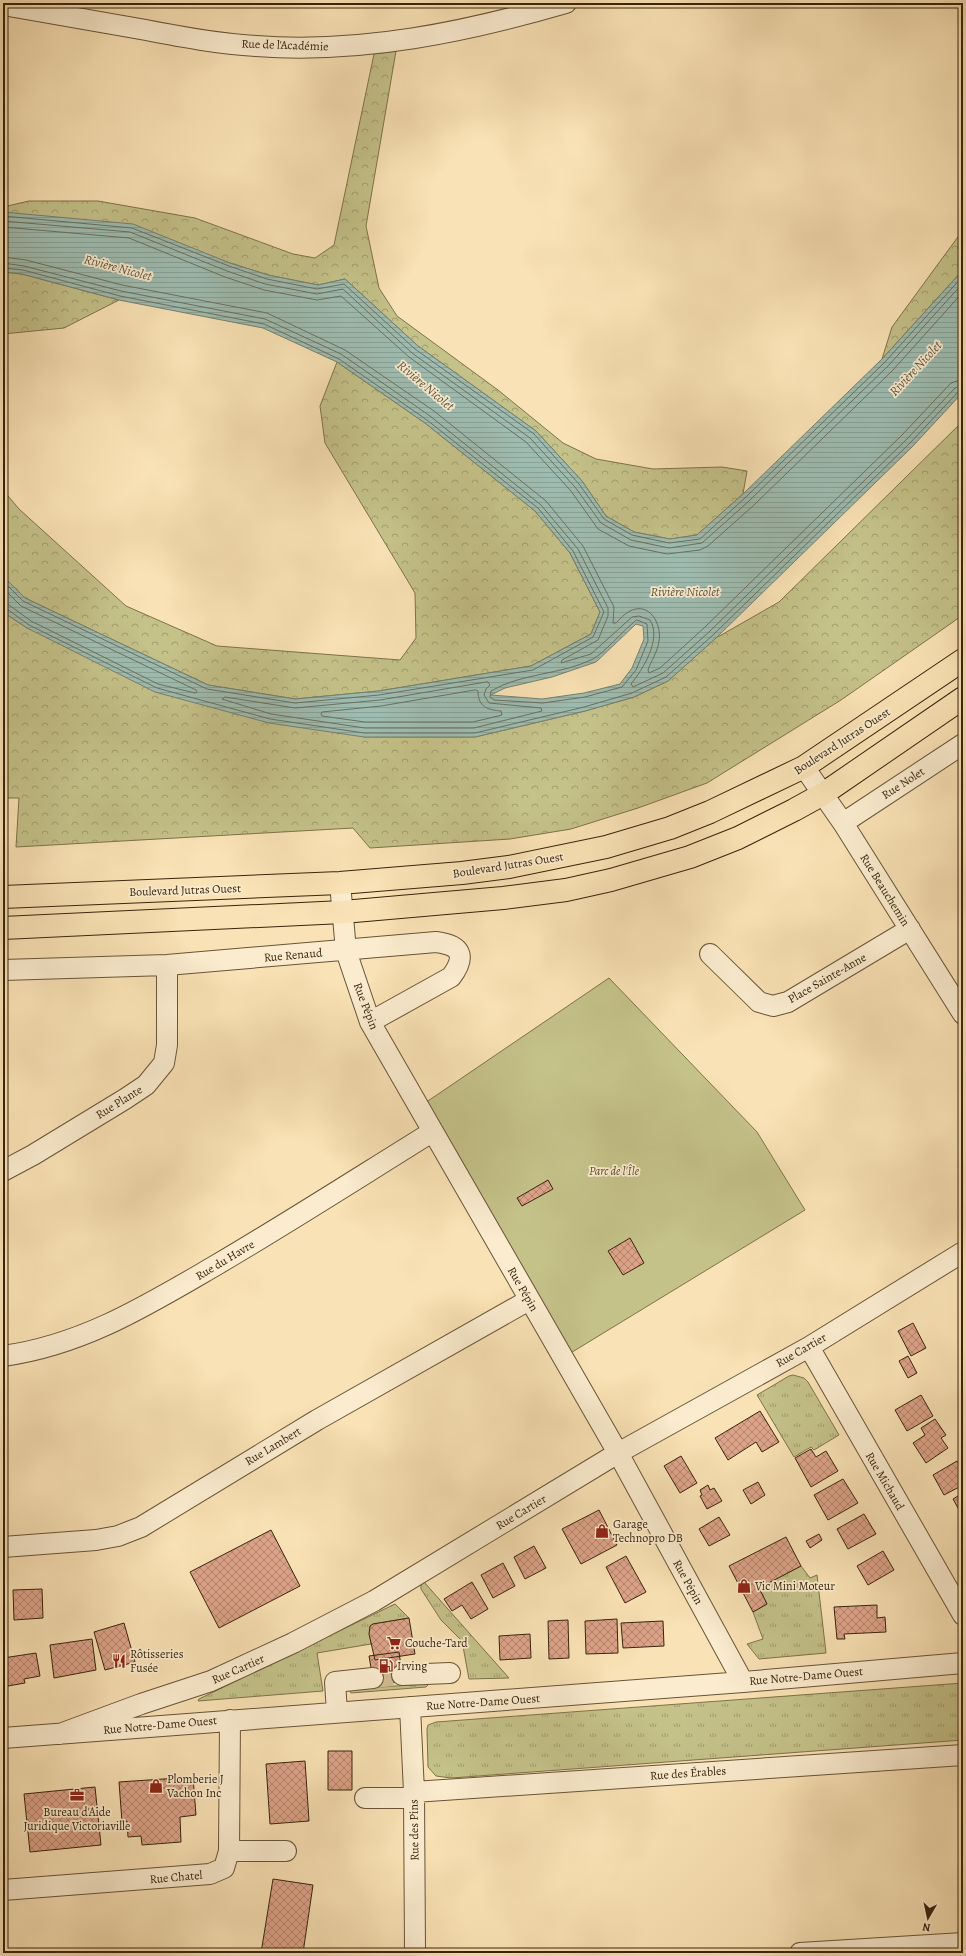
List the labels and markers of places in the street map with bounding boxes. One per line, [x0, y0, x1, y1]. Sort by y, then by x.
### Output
place label: Garage Technopro DB [613, 1516, 683, 1546]
shop icon: Garage Technopro DB [594, 1523, 610, 1539]
shop icon: Vic Mini Moteur [736, 1578, 752, 1594]
place label: Vic Mini Moteur [754, 1578, 835, 1594]
supermarket icon: Couche-Tard [386, 1635, 402, 1651]
place label: Couche-Tard [405, 1635, 468, 1651]
place label: Rôtisseries Fusée [130, 1646, 184, 1676]
restaurant icon: Rôtisseries Fusée [111, 1653, 127, 1669]
fuel station icon: Irving [378, 1658, 394, 1674]
place label: Irving [397, 1658, 427, 1674]
place label: Plomberie J Vachon Inc [166, 1771, 224, 1801]
shop icon: Plomberie J Vachon Inc [148, 1778, 164, 1794]
office icon: Bureau d'Aide Juridique Victoriaville [69, 1787, 85, 1803]
place label: Bureau d'Aide Juridique Victoriaville [24, 1804, 130, 1834]

